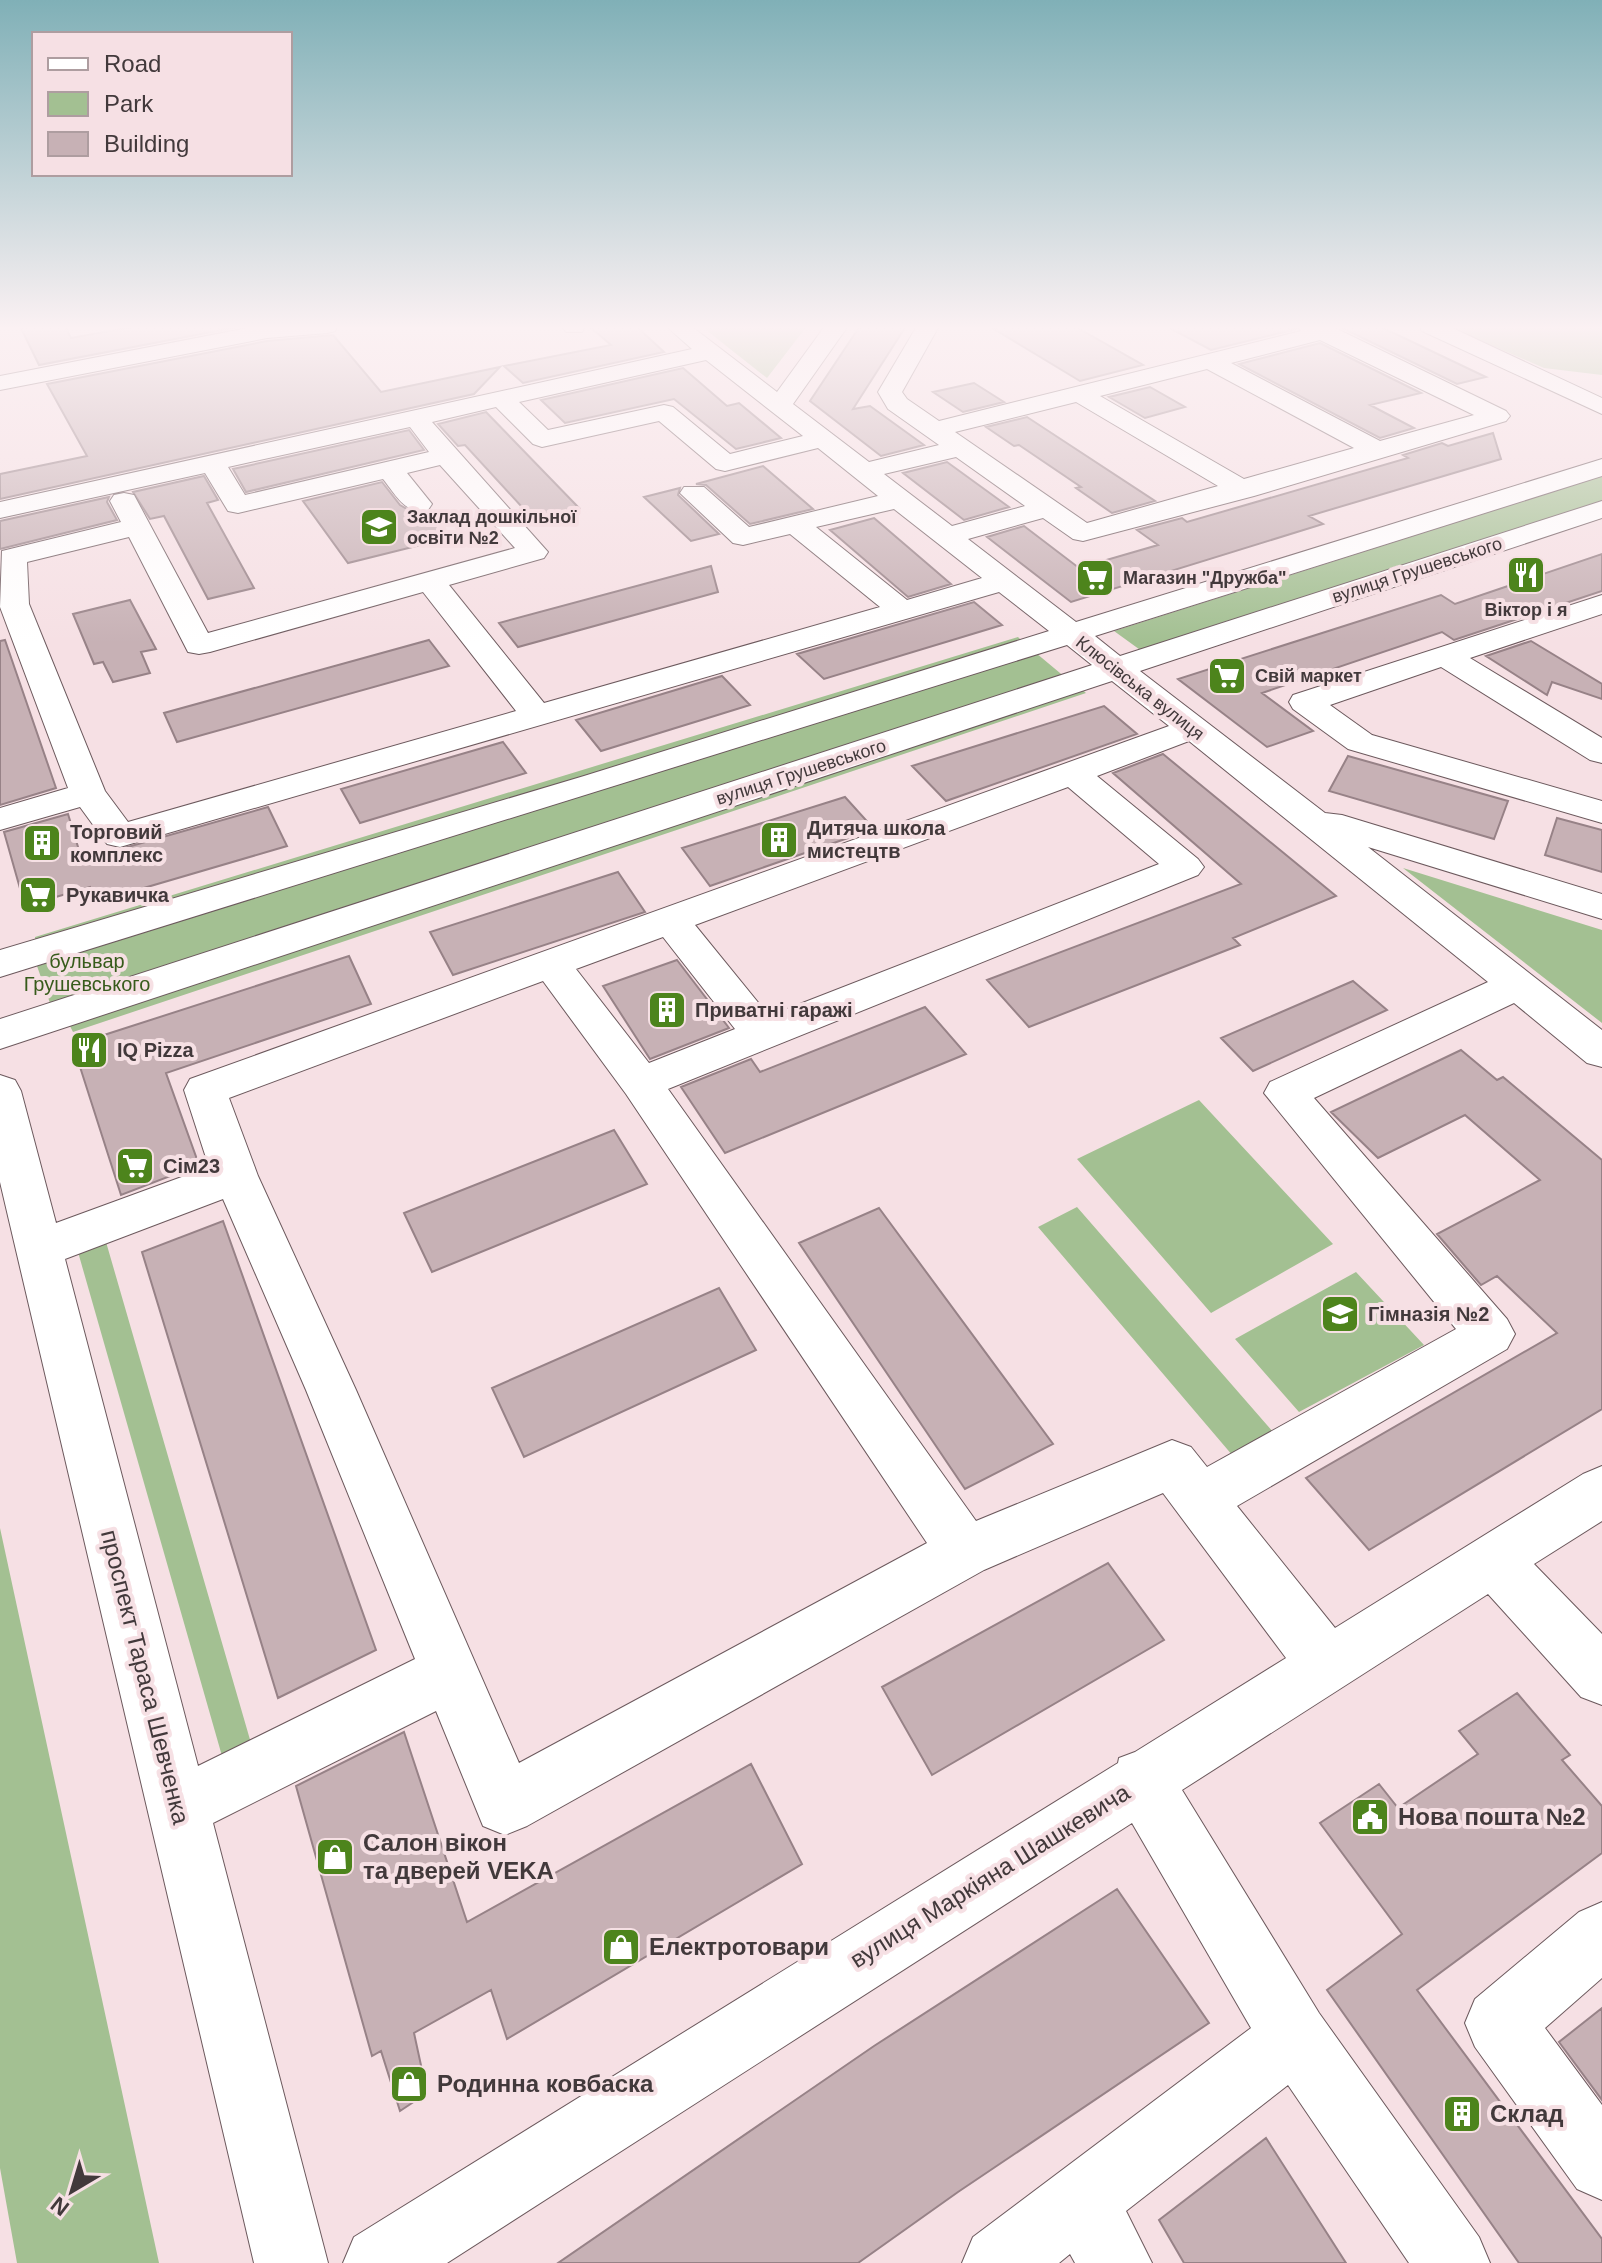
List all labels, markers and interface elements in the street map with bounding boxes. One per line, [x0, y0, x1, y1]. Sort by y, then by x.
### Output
legend [32, 32, 292, 176]
text: Road [104, 50, 161, 77]
text: Park [104, 90, 154, 117]
text: Building [104, 130, 189, 157]
school or university icon: Заклад дошкільної освіти №2 [358, 506, 400, 548]
place label: Заклад дошкільної освіти №2 [407, 507, 577, 548]
street label: вулиця Грушевського [1330, 533, 1504, 607]
restaurant icon: Віктор і я [1505, 554, 1547, 596]
supermarket icon: Магазин "Дружба" [1074, 557, 1116, 599]
place label: Магазин "Дружба" [1123, 568, 1287, 588]
place label: Віктор і я [1484, 600, 1568, 620]
street label: Клюсівська вулиця [1072, 632, 1208, 744]
supermarket icon: Свiй маркет [1206, 655, 1248, 697]
place label: Свiй маркет [1255, 666, 1362, 686]
street label: вулиця Грушевського [714, 735, 888, 809]
place label: Дитяча школа мистецтв [807, 817, 946, 862]
building icon: Дитяча школа мистецтв [758, 819, 800, 861]
place label: Торговий комплекс [70, 821, 163, 866]
building icon: Торговий комплекс [21, 822, 63, 864]
supermarket icon: Рукавичка [17, 874, 59, 916]
place label: Рукавичка [66, 884, 170, 906]
park label: бульвар Грушевського [24, 950, 150, 995]
building icon: Приватні гаражі [646, 989, 688, 1031]
place label: Приватні гаражі [695, 999, 853, 1021]
restaurant icon: IQ Pizza [68, 1029, 110, 1071]
place label: IQ Pizza [117, 1039, 195, 1061]
supermarket icon: Сім23 [114, 1145, 156, 1187]
place label: Сім23 [163, 1155, 220, 1177]
school or university icon: Гімназія №2 [1319, 1293, 1361, 1335]
place label: Гімназія №2 [1368, 1303, 1489, 1325]
street label: проспект Тараса Шевченка [96, 1527, 195, 1828]
street label: вулиця Маркіяна Шашкевича [845, 1778, 1135, 1973]
public building icon: Нова пошта №2 [1349, 1796, 1391, 1838]
place label: Нова пошта №2 [1398, 1803, 1585, 1830]
place label: Салон вікон та дверей VEKA [363, 1829, 554, 1884]
shop icon: Салон вікон та дверей VEKA [314, 1836, 356, 1878]
shop icon: Електротовари [600, 1926, 642, 1968]
place label: Електротовари [649, 1933, 829, 1960]
shop icon: Родинна ковбаска [388, 2063, 430, 2105]
place label: Родинна ковбаска [437, 2070, 654, 2097]
building icon: Склад [1441, 2093, 1483, 2135]
place label: Склад [1490, 2100, 1563, 2127]
north arrow [32, 2151, 112, 2231]
text: N [46, 2192, 74, 2221]

